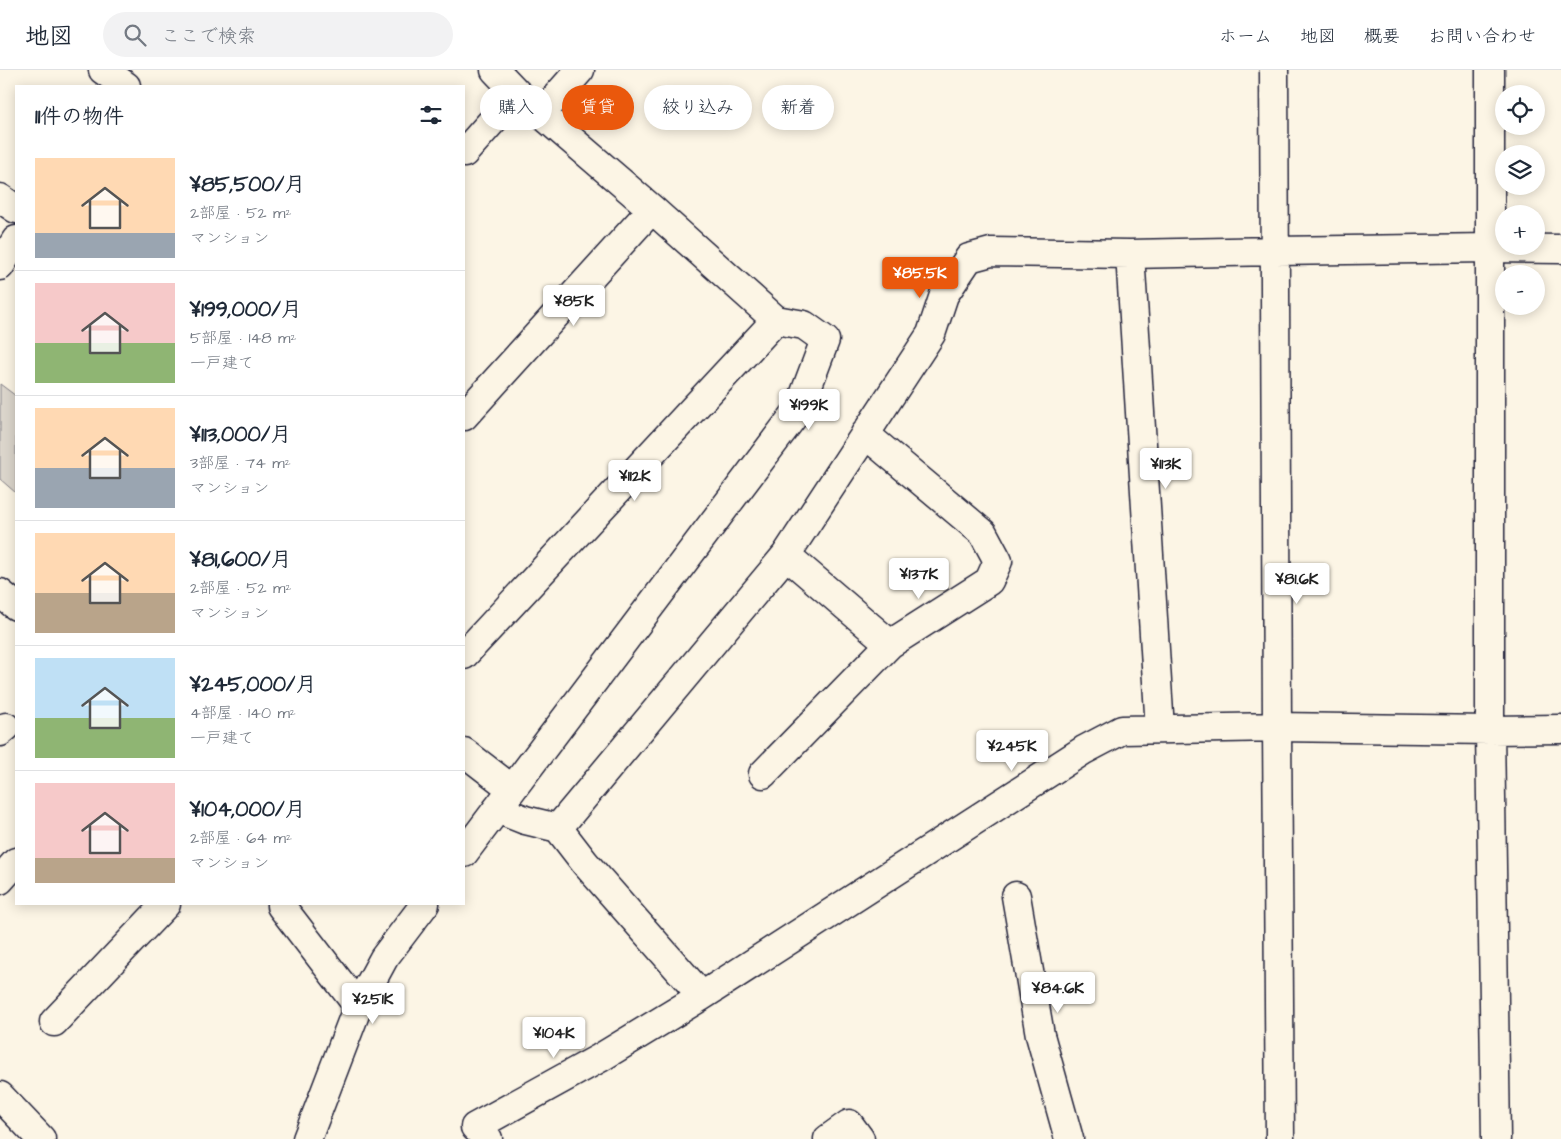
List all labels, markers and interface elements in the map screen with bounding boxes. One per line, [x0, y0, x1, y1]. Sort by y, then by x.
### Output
search box [103, 12, 453, 57]
text: 地図 [25, 20, 73, 54]
icon: search [121, 21, 149, 49]
text: ここで検索 [161, 23, 256, 50]
text: ホーム [1219, 24, 1272, 49]
text: 地図 [1300, 24, 1336, 49]
text: 概要 [1364, 24, 1400, 49]
text: お問い合わせ [1428, 24, 1536, 49]
chip: 購入 [480, 85, 552, 130]
chip: 賃貸 [562, 85, 634, 130]
chip: 絞り込み [644, 85, 752, 130]
chip: 新着 [762, 85, 834, 130]
map controls [1495, 85, 1545, 315]
button: locate [1495, 85, 1545, 135]
icon: filters [417, 101, 445, 129]
text: 11件の物件 [35, 102, 124, 131]
button: layers [1495, 145, 1545, 195]
text: ¥85,500/月 [190, 170, 305, 199]
icon: home [75, 178, 135, 238]
text: 2部屋 · 52 m² [190, 202, 292, 224]
button: + [1495, 205, 1545, 255]
text: マンション [190, 227, 269, 249]
pin: ¥85.5K [879, 256, 961, 299]
text: ¥85.5K [893, 262, 947, 284]
button: − [1495, 265, 1545, 315]
pin: ¥85K [544, 284, 604, 327]
text: ¥85K [554, 290, 594, 312]
text: ¥199,000/月 [190, 295, 302, 324]
icon: home [75, 303, 135, 363]
text: 5部屋 · 148 m² [190, 327, 297, 349]
text: 一戸建て [190, 352, 254, 374]
pin: ¥199K [774, 388, 844, 431]
text: ¥199K [790, 394, 828, 416]
text: ¥113,000/月 [190, 420, 291, 449]
icon: home [75, 428, 135, 488]
pin: ¥113K [1131, 448, 1201, 490]
text: 3部屋 · 74 m² [190, 452, 291, 474]
text: ¥113K [1151, 453, 1181, 475]
pin: ¥112K [600, 460, 670, 502]
text: ¥112K [619, 465, 651, 487]
text: マンション [190, 477, 269, 499]
text: ¥81,600/月 [190, 545, 291, 574]
icon: home [75, 553, 135, 613]
pin: ¥137K [884, 558, 954, 600]
pin: ¥81.6K [1256, 562, 1338, 605]
text: ¥137K [900, 563, 938, 585]
text: ¥81.6K [1276, 568, 1318, 590]
text: 2部屋 · 52 m² [190, 577, 292, 599]
text: マンション [190, 602, 269, 624]
text: ¥245,000/月 [190, 670, 316, 699]
icon: home [75, 678, 135, 738]
text: 4部屋 · 140 m² [190, 702, 296, 724]
text: 一戸建て [190, 727, 254, 749]
pin: ¥245K [977, 730, 1047, 772]
text: ¥245K [987, 735, 1037, 757]
text: ¥104,000/月 [190, 795, 305, 824]
icon: home [75, 803, 135, 863]
text: 2部屋 · 64 m² [190, 827, 292, 849]
text: マンション [190, 852, 269, 874]
pin: ¥84.6K [1017, 972, 1099, 1014]
text: ¥84.6K [1032, 977, 1084, 999]
pin: ¥251K [338, 982, 408, 1025]
text: ¥251K [353, 988, 393, 1010]
pin: ¥104K [519, 1016, 589, 1059]
text: ¥104K [533, 1022, 575, 1044]

